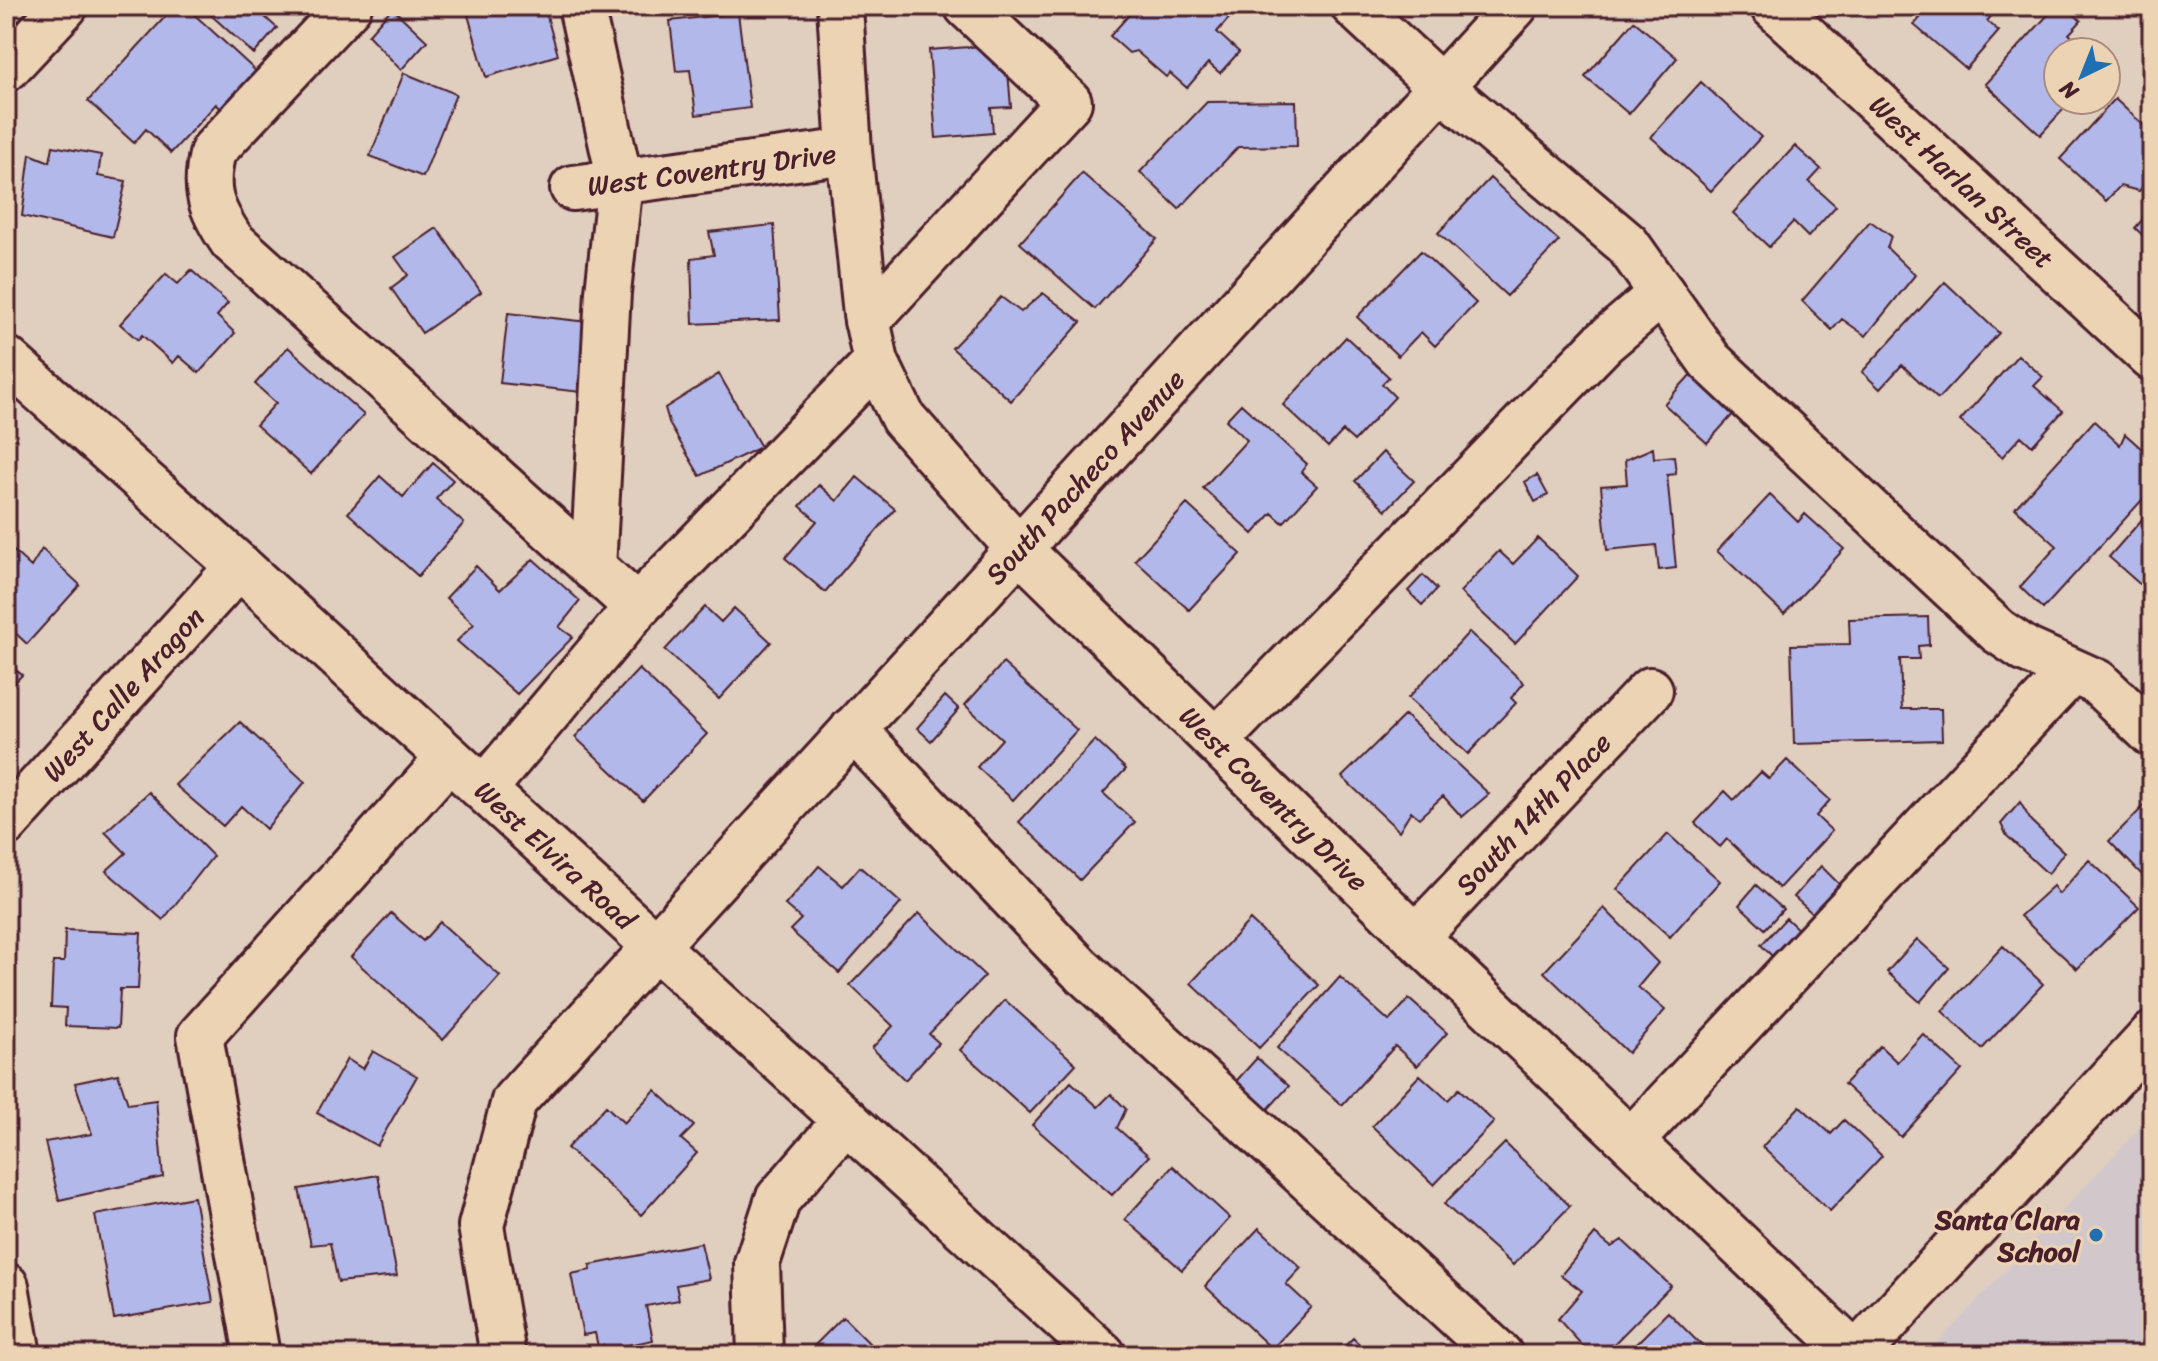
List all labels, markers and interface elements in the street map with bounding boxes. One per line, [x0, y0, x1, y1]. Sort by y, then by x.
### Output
north arrow [2042, 36, 2122, 116]
text: N [2049, 70, 2088, 110]
street label: West Harlan Street [1858, 82, 2067, 281]
street label: West Coventry Drive [584, 128, 839, 210]
street label: South Pacheco Avenue [972, 357, 1197, 596]
street label: West Calle Aragon [29, 595, 216, 794]
street label: West Coventry Drive [1167, 693, 1381, 903]
street label: South 14th Place [1442, 720, 1623, 907]
street label: West Elvira Road [463, 768, 649, 944]
place label: Santa Clara School [1934, 1195, 2081, 1276]
marker: Santa Clara School [2087, 1226, 2105, 1244]

